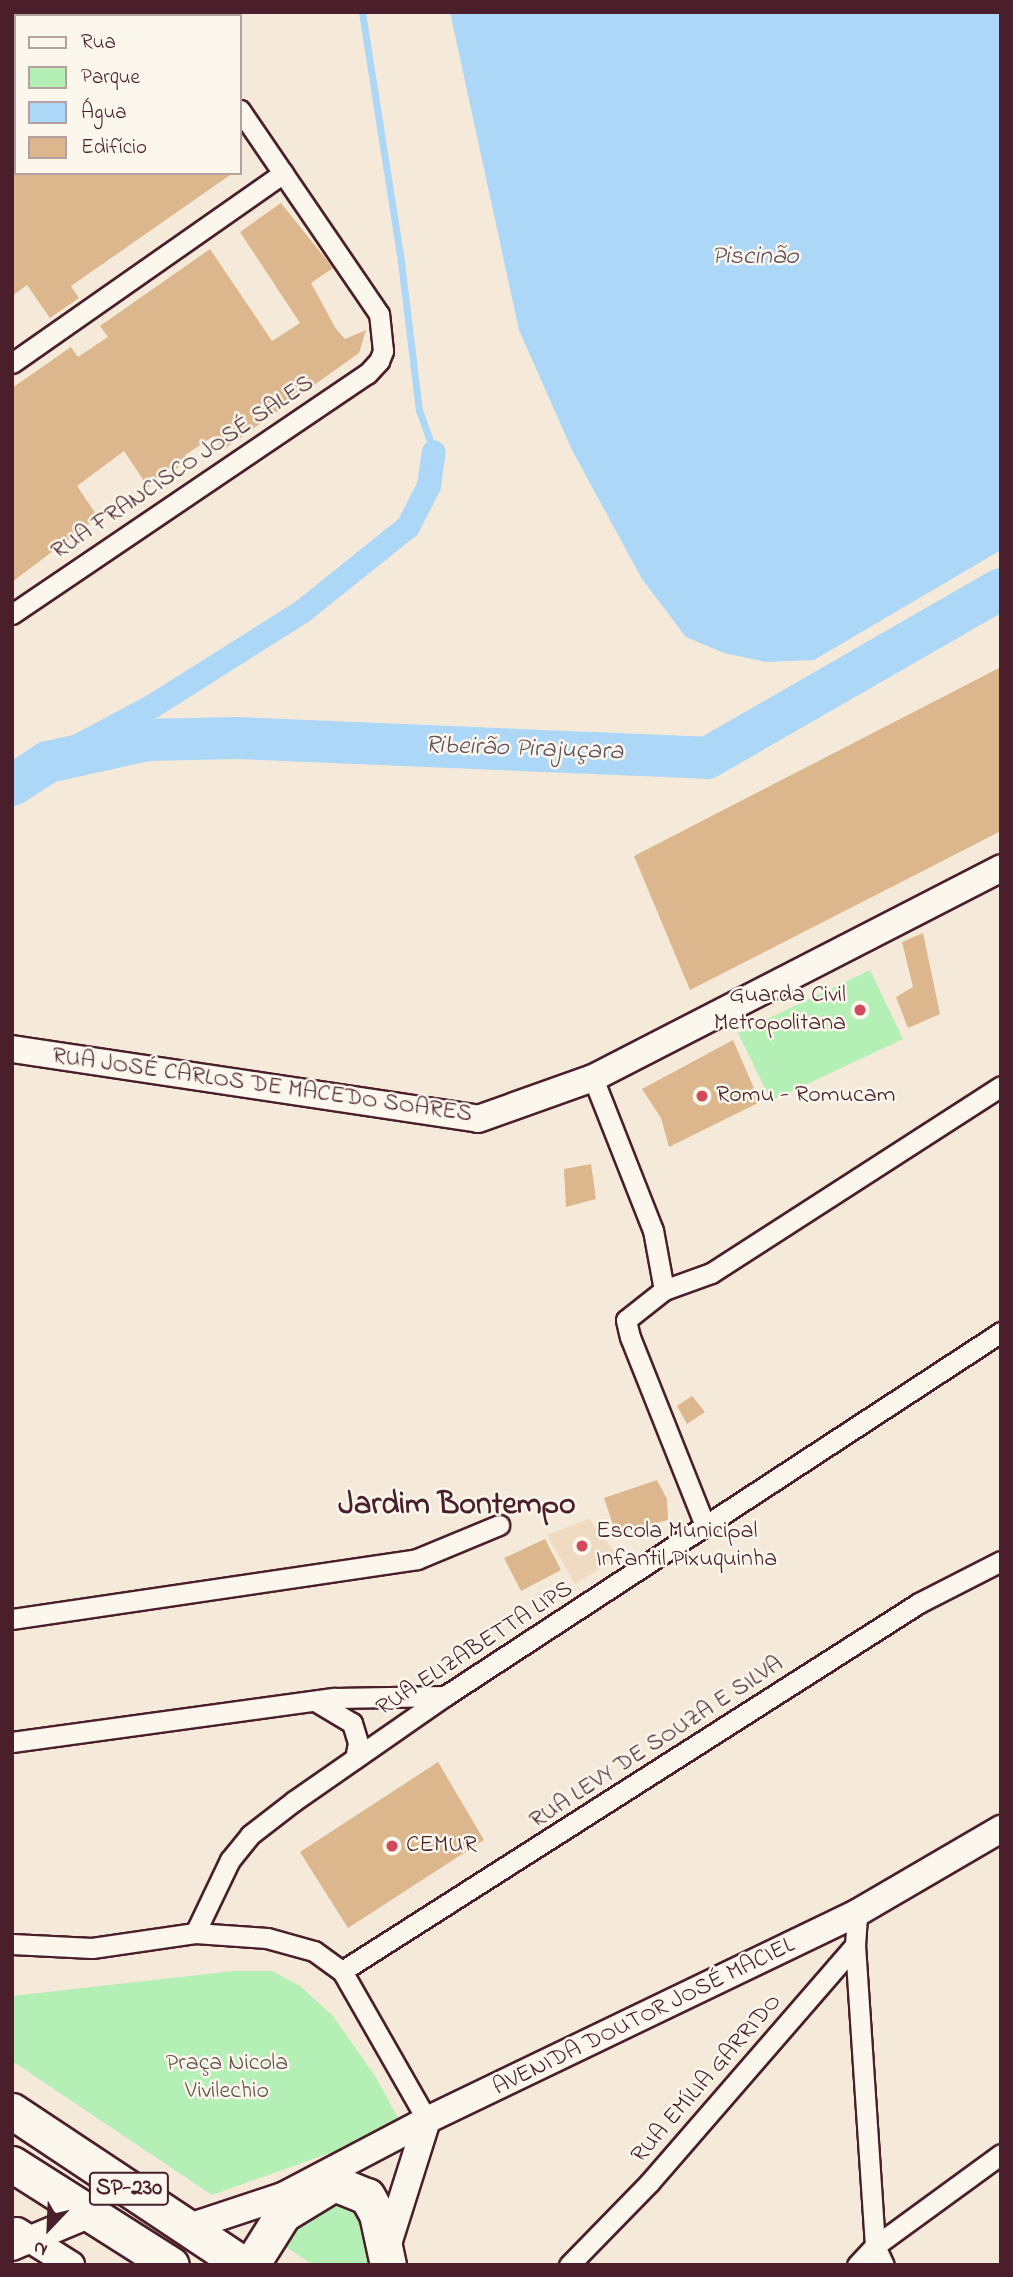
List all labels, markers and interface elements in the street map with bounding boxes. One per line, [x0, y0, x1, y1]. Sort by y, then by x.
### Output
legend [14, 14, 242, 175]
text: Rua [81, 28, 116, 58]
text: Parque [81, 63, 140, 93]
text: Água [81, 98, 127, 128]
text: Edifício [81, 133, 147, 163]
water label: Piscinão [711, 242, 799, 274]
street label: RUA FRANCISCO JOSÉ SALES [46, 369, 320, 567]
water label: Ribeirão Pirajuçara [424, 731, 624, 769]
place label: Guarda Civil Metropolitana [714, 982, 846, 1038]
marker: Guarda Civil Metropolitana [852, 1002, 868, 1018]
street label: RUA JOSÉ CARLOS DE MACEDO SOARES [50, 1042, 474, 1130]
place label: Romu - Romucam [716, 1082, 895, 1110]
marker: Romu - Romucam [694, 1088, 710, 1104]
district label: Jardim Bontempo [338, 1487, 576, 1525]
place label: Escola Municipal Infantil Pixuquinha [596, 1518, 777, 1574]
marker: Escola Municipal Infantil Pixuquinha [574, 1538, 590, 1554]
street label: RUA ELIZABETTA LIPS [372, 1575, 578, 1723]
street label: RUA LEVY DE SOUZA E SILVA [525, 1650, 789, 1836]
place label: CEMUR [406, 1832, 477, 1860]
marker: CEMUR [384, 1838, 400, 1854]
street label: AVENIDA DOUTOR JOSÉ MACIEL [489, 1931, 799, 2103]
street label: RUA EMÍLIA GARRIDO [626, 1989, 788, 2169]
park label: Praça Nicola Vivilechio [166, 2050, 288, 2106]
road number: SP-230 [89, 2170, 169, 2208]
north arrow [14, 2193, 84, 2263]
text: N [29, 2233, 52, 2263]

